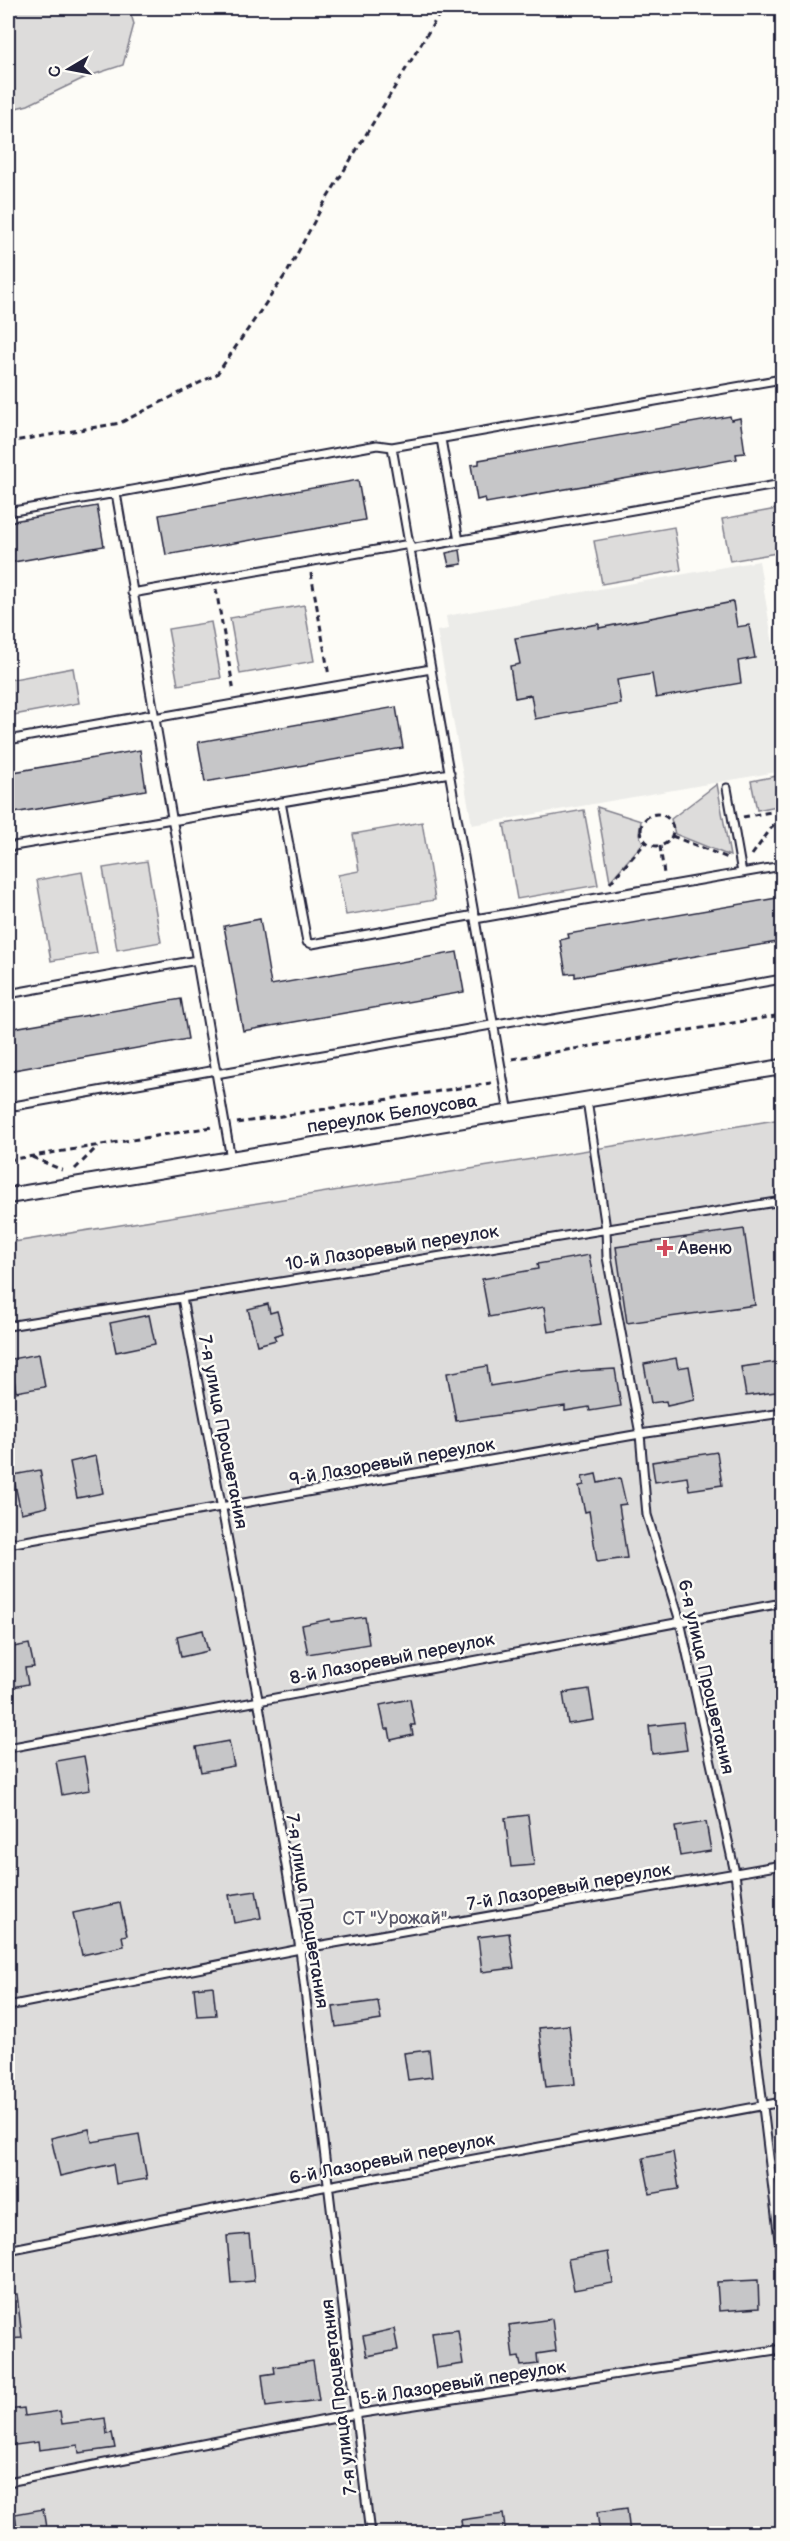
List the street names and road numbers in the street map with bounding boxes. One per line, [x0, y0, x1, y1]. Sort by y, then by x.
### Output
street label: переулок Белоусова [306, 1090, 479, 1138]
street label: 10-й Лазоревый переулок [284, 1221, 500, 1275]
street label: 7-я улица Процветания [194, 1333, 252, 1531]
street label: 9-й Лазоревый переулок [288, 1434, 497, 1490]
street label: 6-я улица Процветания [673, 1578, 739, 1776]
street label: 8-й Лазоревый переулок [288, 1629, 497, 1689]
street label: 7-я улица Процветания [281, 1812, 333, 2010]
street label: 7-й Лазоревый переулок [465, 1859, 673, 1915]
street label: 6-й Лазоревый переулок [288, 2129, 497, 2189]
street label: 7-я улица Процветания [317, 2298, 361, 2496]
street label: 5-й Лазоревый переулок [359, 2356, 568, 2410]

